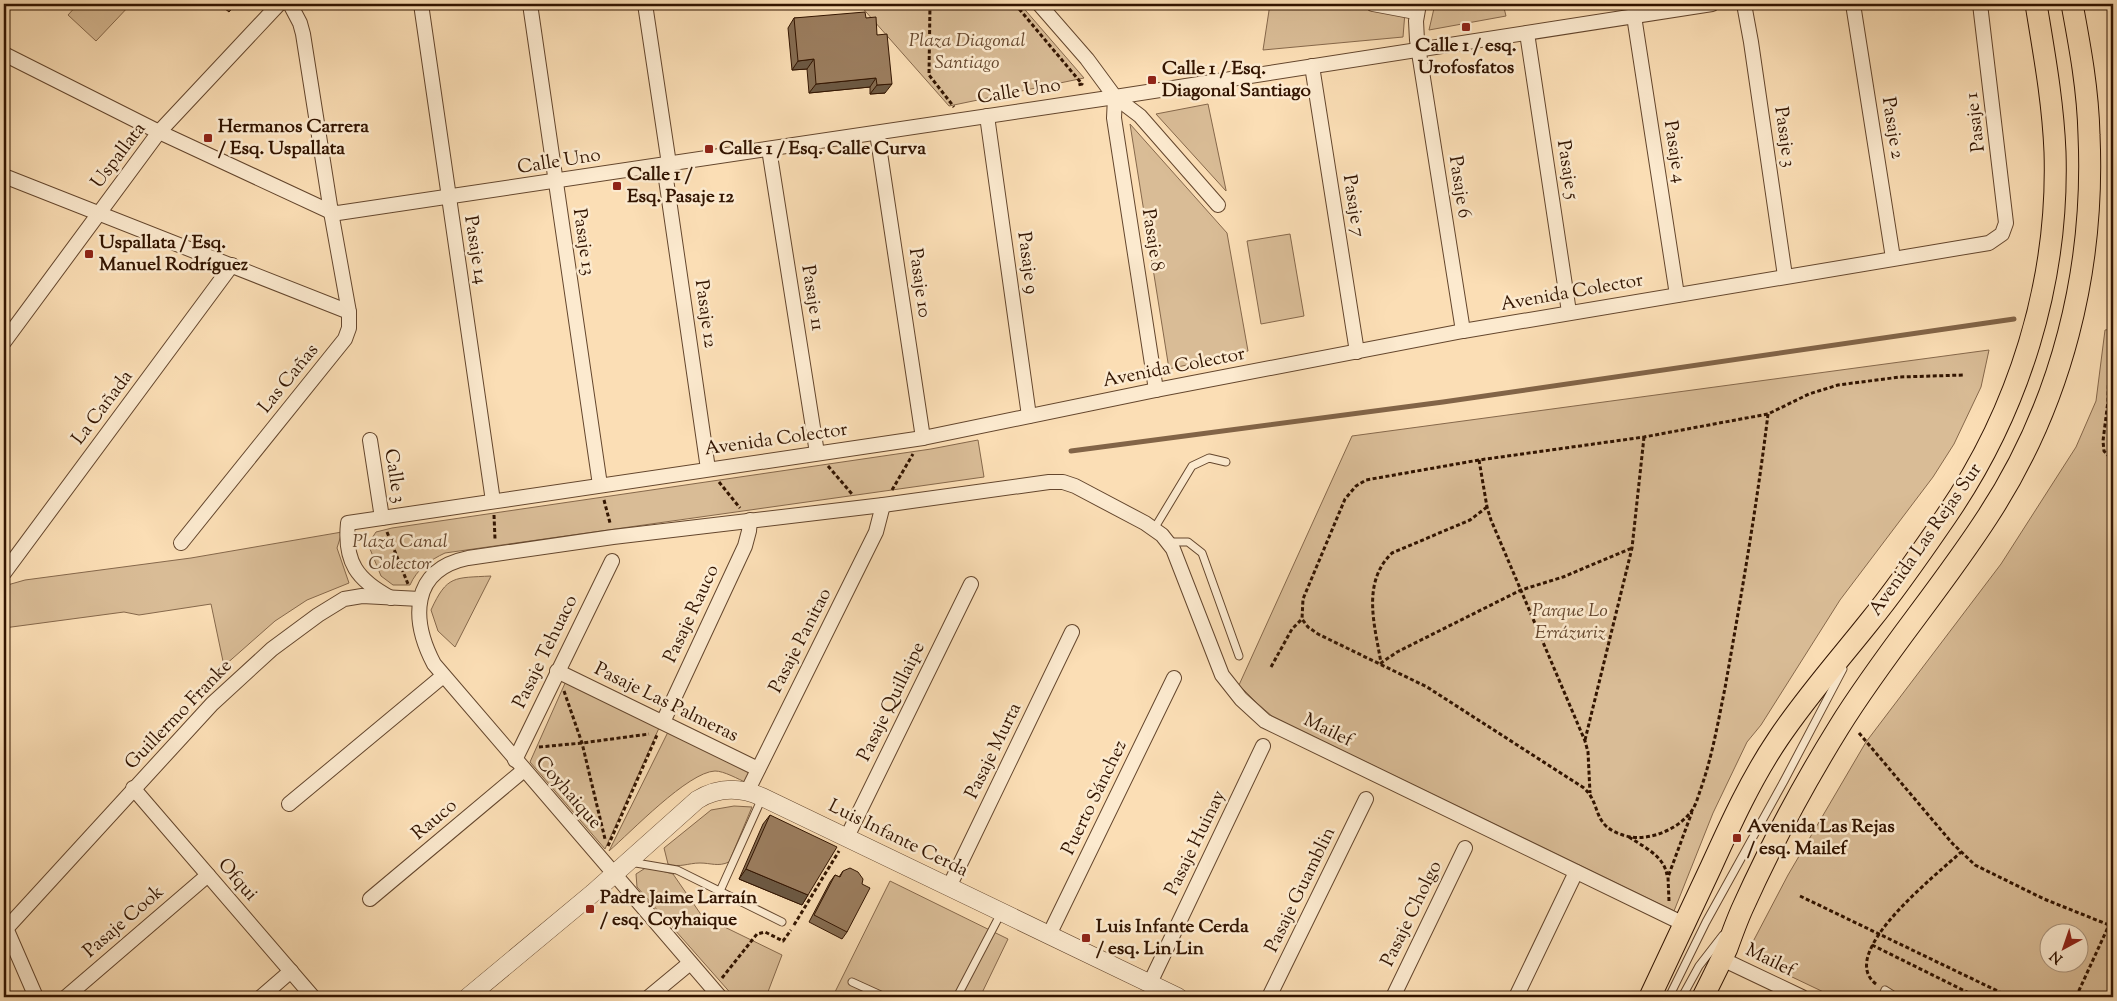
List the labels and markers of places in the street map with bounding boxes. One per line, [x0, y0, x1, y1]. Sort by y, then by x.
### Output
marker: Calle 1 / esq. Urofosfatos [1460, 21, 1472, 33]
place label: Calle 1 / esq. Urofosfatos [1415, 33, 1517, 82]
place label: Calle 1 / Esq. Diagonal Santiago [1162, 56, 1312, 105]
marker: Calle 1 / Esq. Diagonal Santiago [1146, 74, 1158, 86]
place label: Hermanos Carrera / Esq. Uspallata [218, 114, 369, 163]
marker: Hermanos Carrera / Esq. Uspallata [202, 132, 214, 144]
place label: Calle 1 / Esq. Calle Curva [719, 136, 926, 163]
marker: Calle 1 / Esq. Calle Curva [703, 143, 715, 155]
place label: Calle 1 / Esq. Pasaje 12 [627, 162, 734, 211]
marker: Calle 1 / Esq. Pasaje 12 [611, 180, 623, 192]
place label: Uspallata / Esq. Manuel Rodríguez [99, 230, 248, 279]
marker: Uspallata / Esq. Manuel Rodríguez [83, 248, 95, 260]
place label: Avenida Las Rejas / esq. Mailef [1747, 814, 1895, 863]
marker: Avenida Las Rejas / esq. Mailef [1731, 832, 1743, 844]
place label: Padre Jaime Larraín / esq. Coyhaique [600, 885, 758, 934]
marker: Padre Jaime Larraín / esq. Coyhaique [584, 903, 596, 915]
place label: Luis Infante Cerda / esq. Lin Lin [1096, 914, 1249, 963]
marker: Luis Infante Cerda / esq. Lin Lin [1080, 932, 1092, 944]

